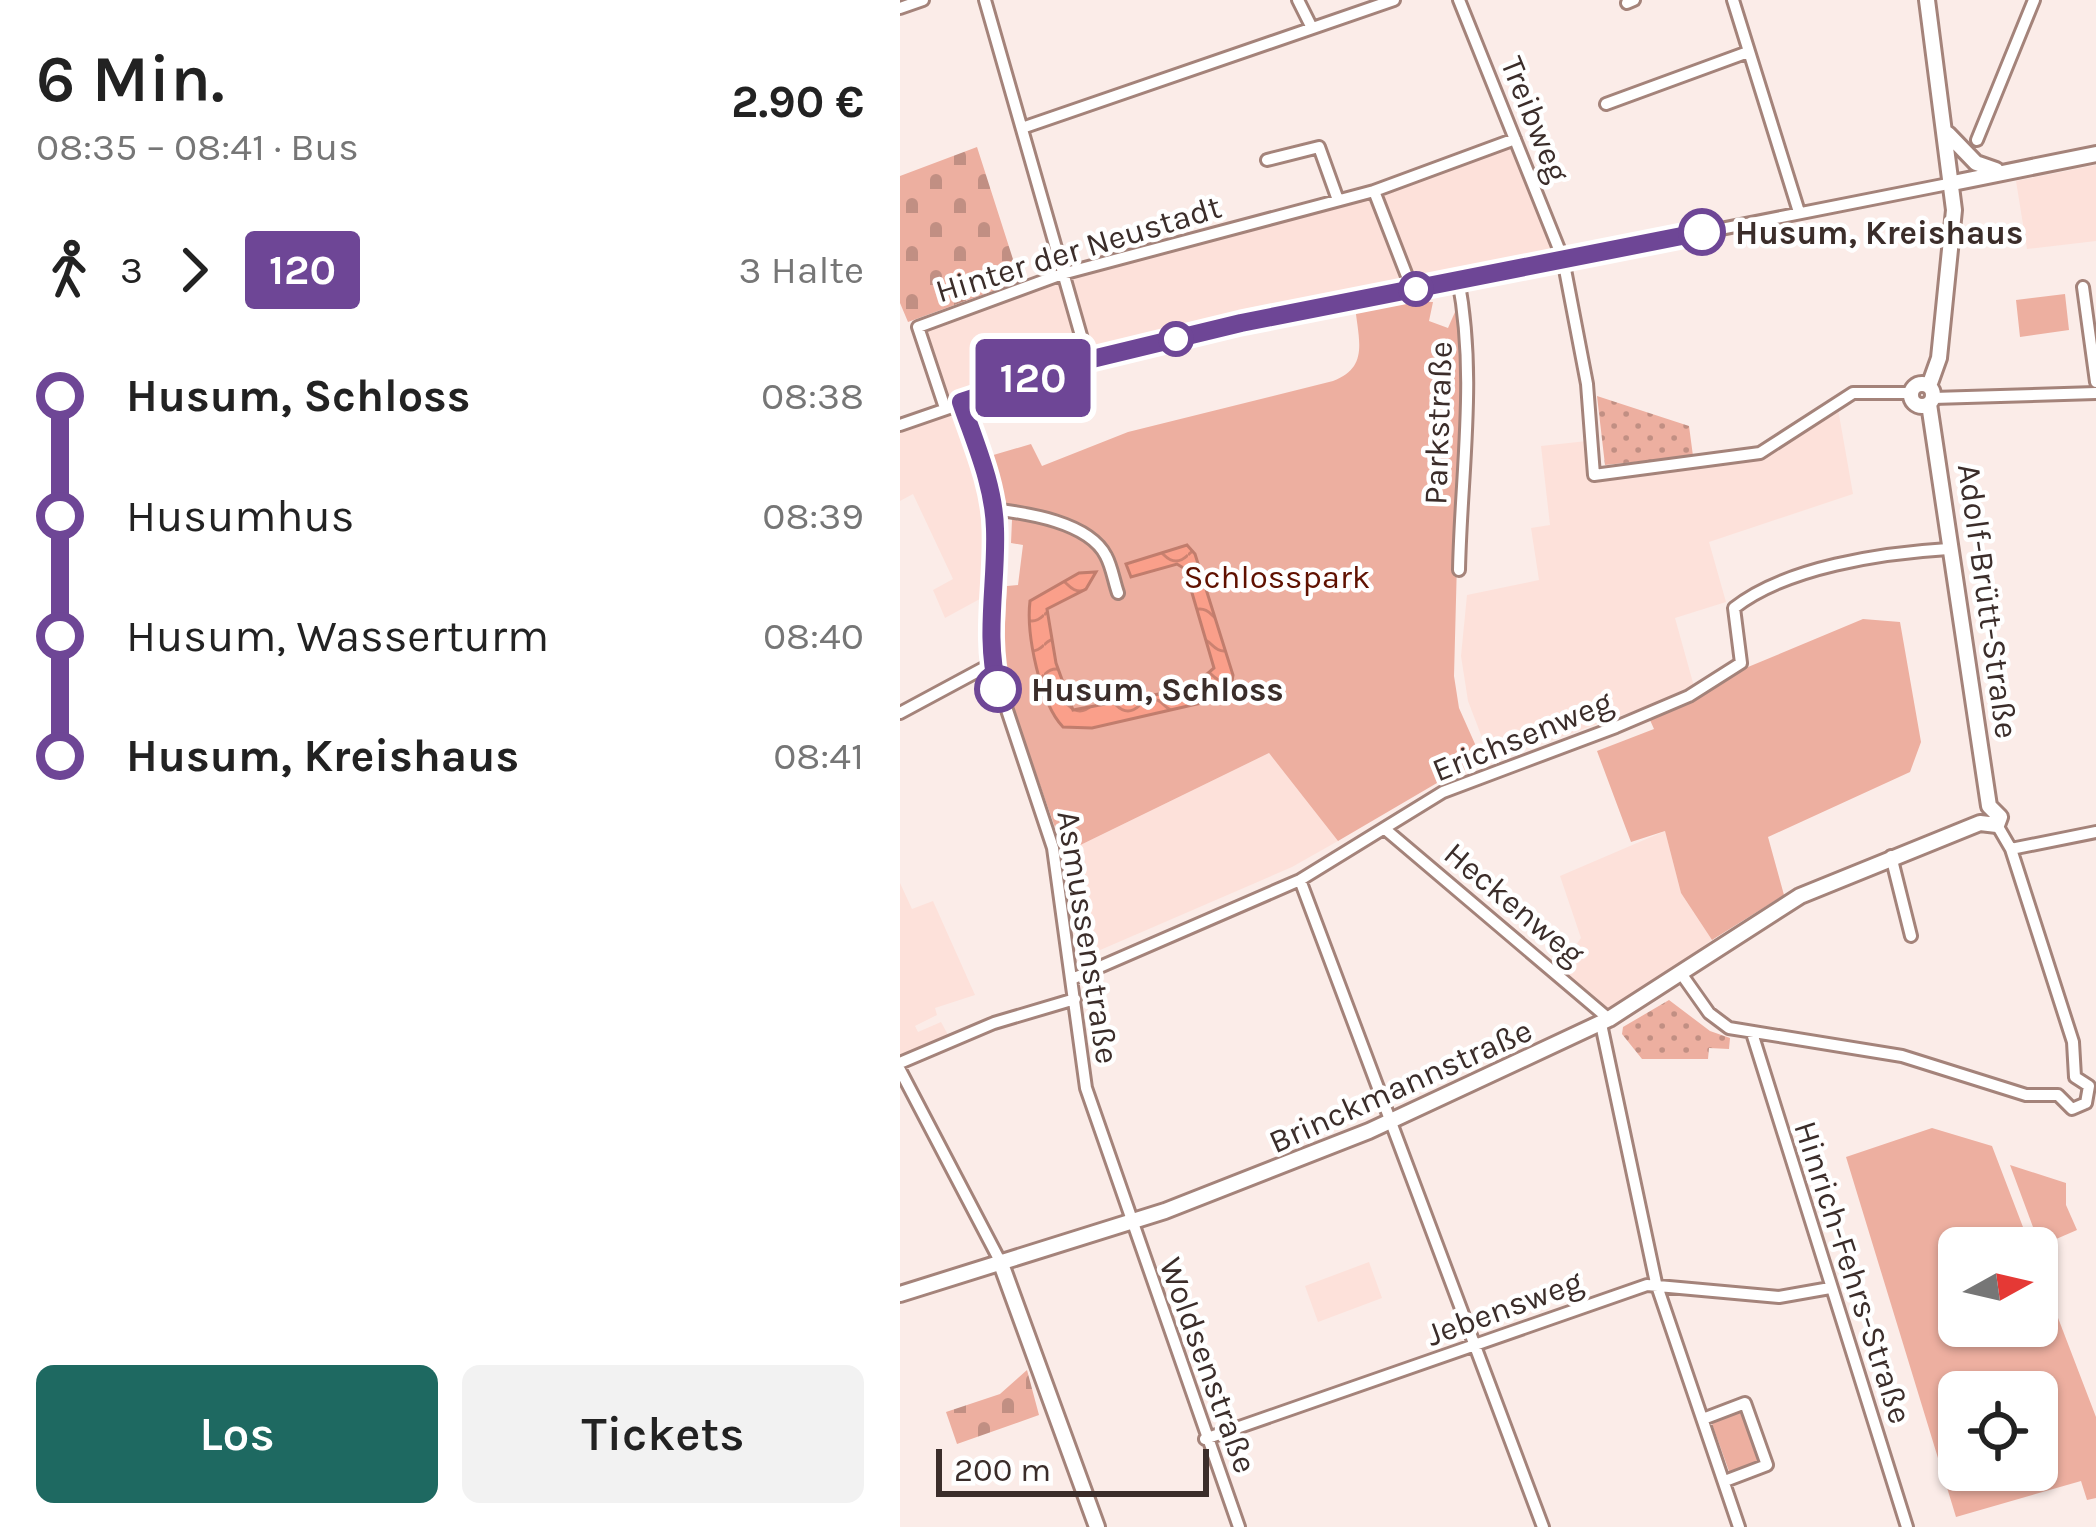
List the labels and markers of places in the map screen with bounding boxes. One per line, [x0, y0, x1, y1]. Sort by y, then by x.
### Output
marker: Husum, Kreishaus [1680, 210, 1724, 254]
place label: Husum, Kreishaus [1735, 214, 2023, 252]
unlabelled marker [1400, 273, 1432, 305]
unlabelled marker [1160, 323, 1192, 355]
marker: Husum, Schloss [976, 667, 1020, 711]
place label: Husum, Schloss [1031, 671, 1284, 709]

